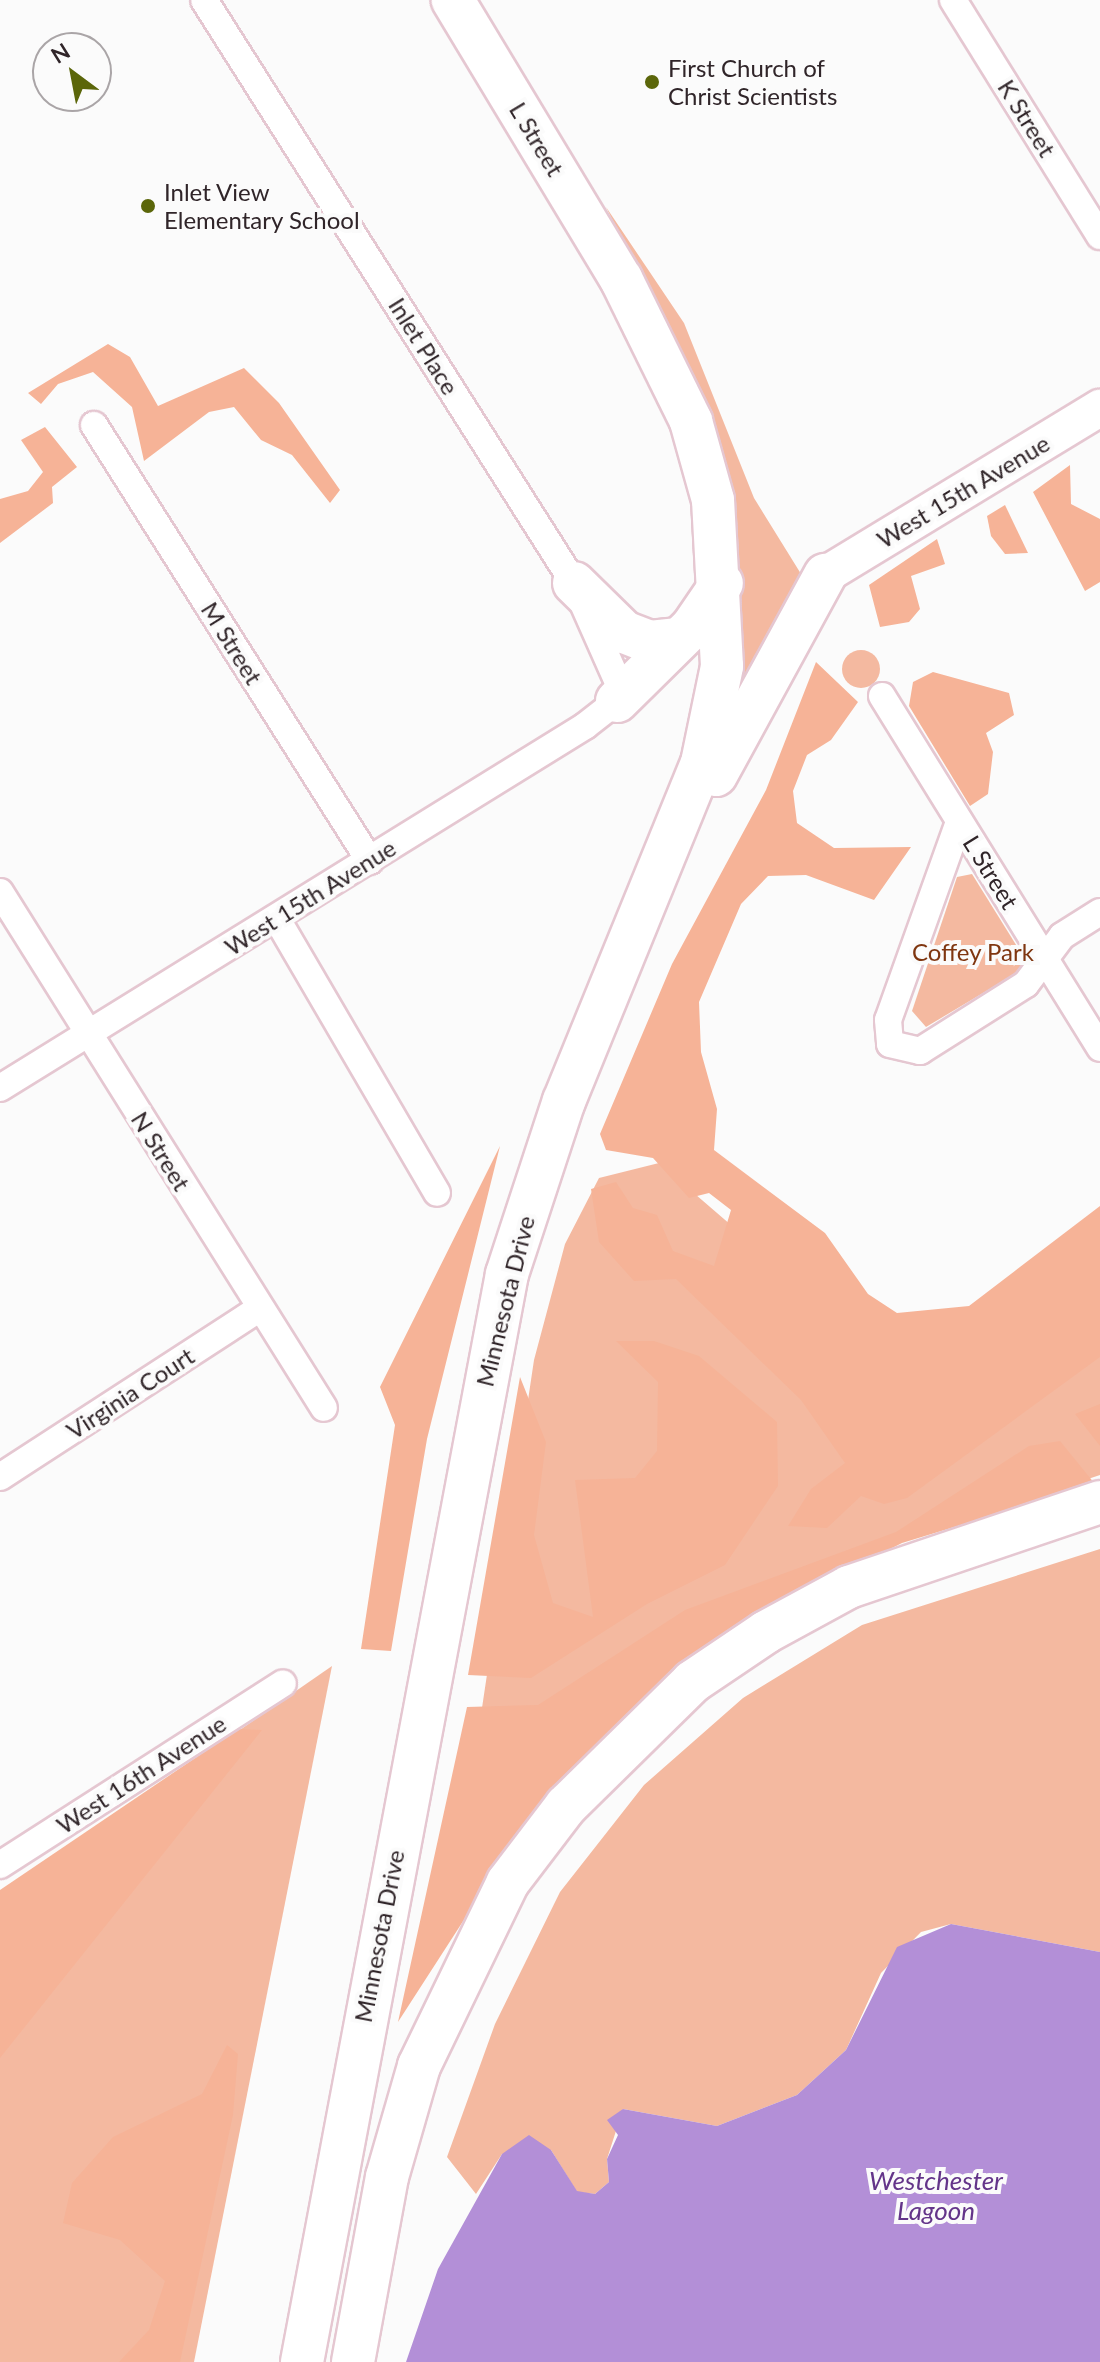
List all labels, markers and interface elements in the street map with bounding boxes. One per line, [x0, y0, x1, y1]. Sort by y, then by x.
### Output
north arrow [32, 32, 112, 112]
text: N [46, 37, 74, 69]
place label: First Church of Christ Scientists [668, 54, 837, 110]
marker: First Church of Christ Scientists [643, 73, 661, 91]
street label: K Street [992, 74, 1062, 162]
street label: L Street [504, 97, 570, 181]
place label: Inlet View Elementary School [164, 178, 360, 234]
marker: Inlet View Elementary School [139, 197, 157, 215]
street label: Inlet Place [383, 292, 465, 400]
street label: West 15th Avenue [871, 428, 1055, 554]
street label: M Street [196, 597, 268, 689]
street label: L Street [957, 830, 1025, 914]
street label: West 15th Avenue [219, 833, 401, 961]
park label: Coffey Park [912, 938, 1034, 966]
street label: N Street [126, 1106, 196, 1196]
street label: Minnesota Drive [470, 1213, 540, 1389]
street label: Virginia Court [61, 1341, 199, 1445]
street label: West 16th Avenue [51, 1708, 231, 1840]
street label: Minnesota Drive [348, 1847, 410, 2025]
water label: Westchester Lagoon [869, 2165, 1003, 2226]

